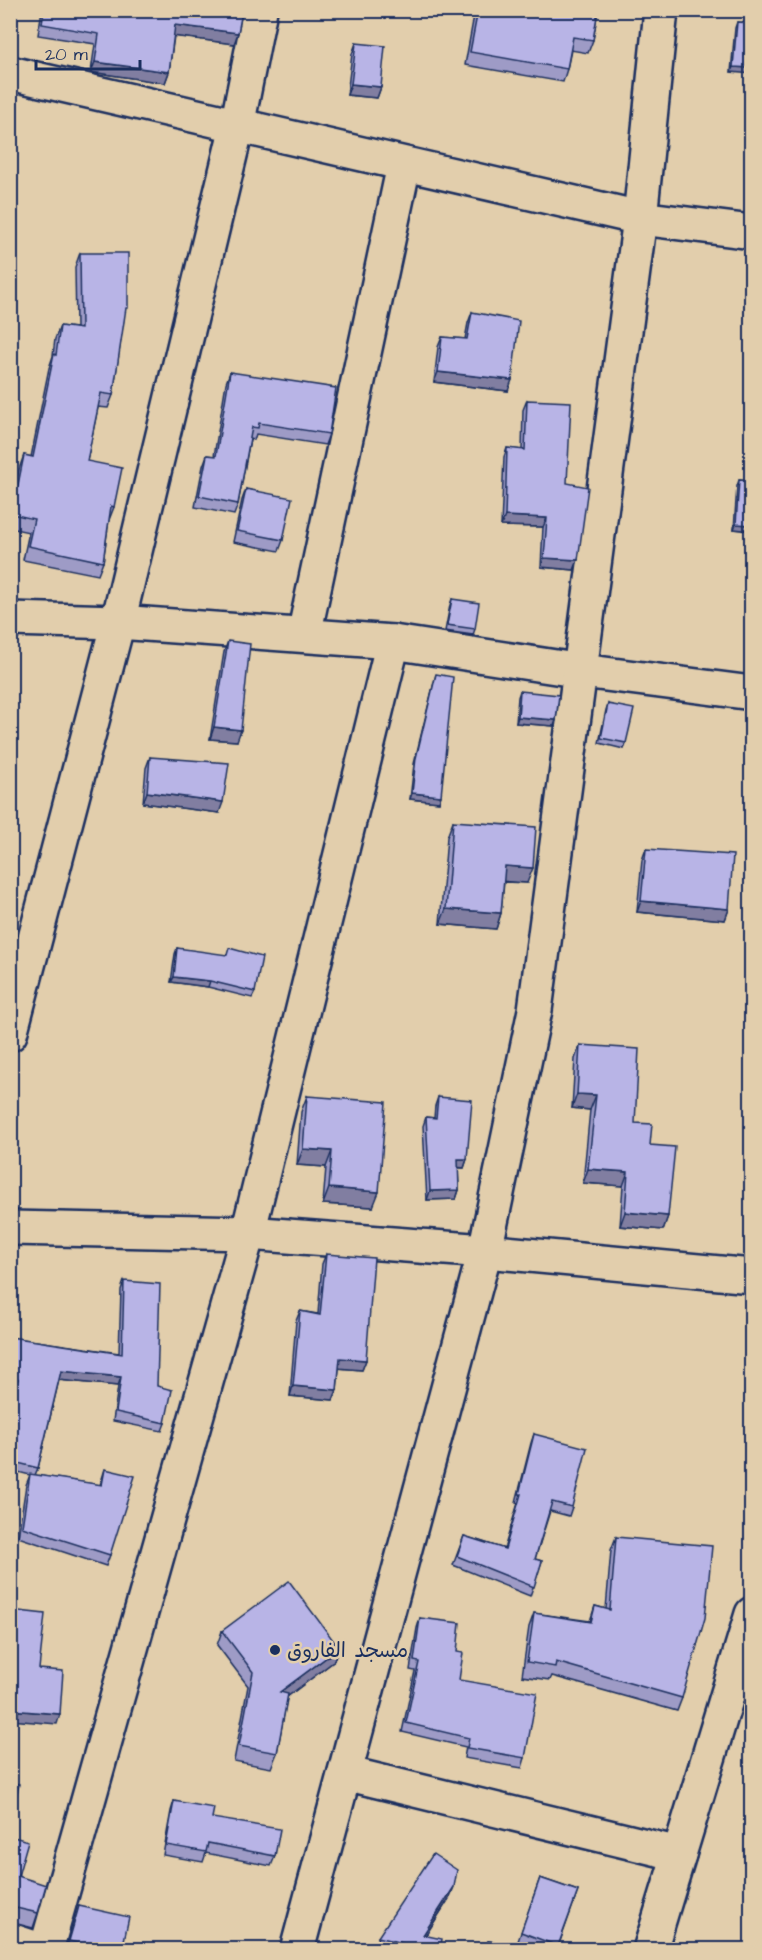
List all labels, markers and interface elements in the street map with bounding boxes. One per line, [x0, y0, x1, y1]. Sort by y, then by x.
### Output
scale bar [36, 33, 140, 71]
text: 20 m [45, 42, 88, 67]
place label: مسجد الفاروق [287, 1636, 408, 1665]
marker: مسجد الفاروق [268, 1643, 282, 1657]

